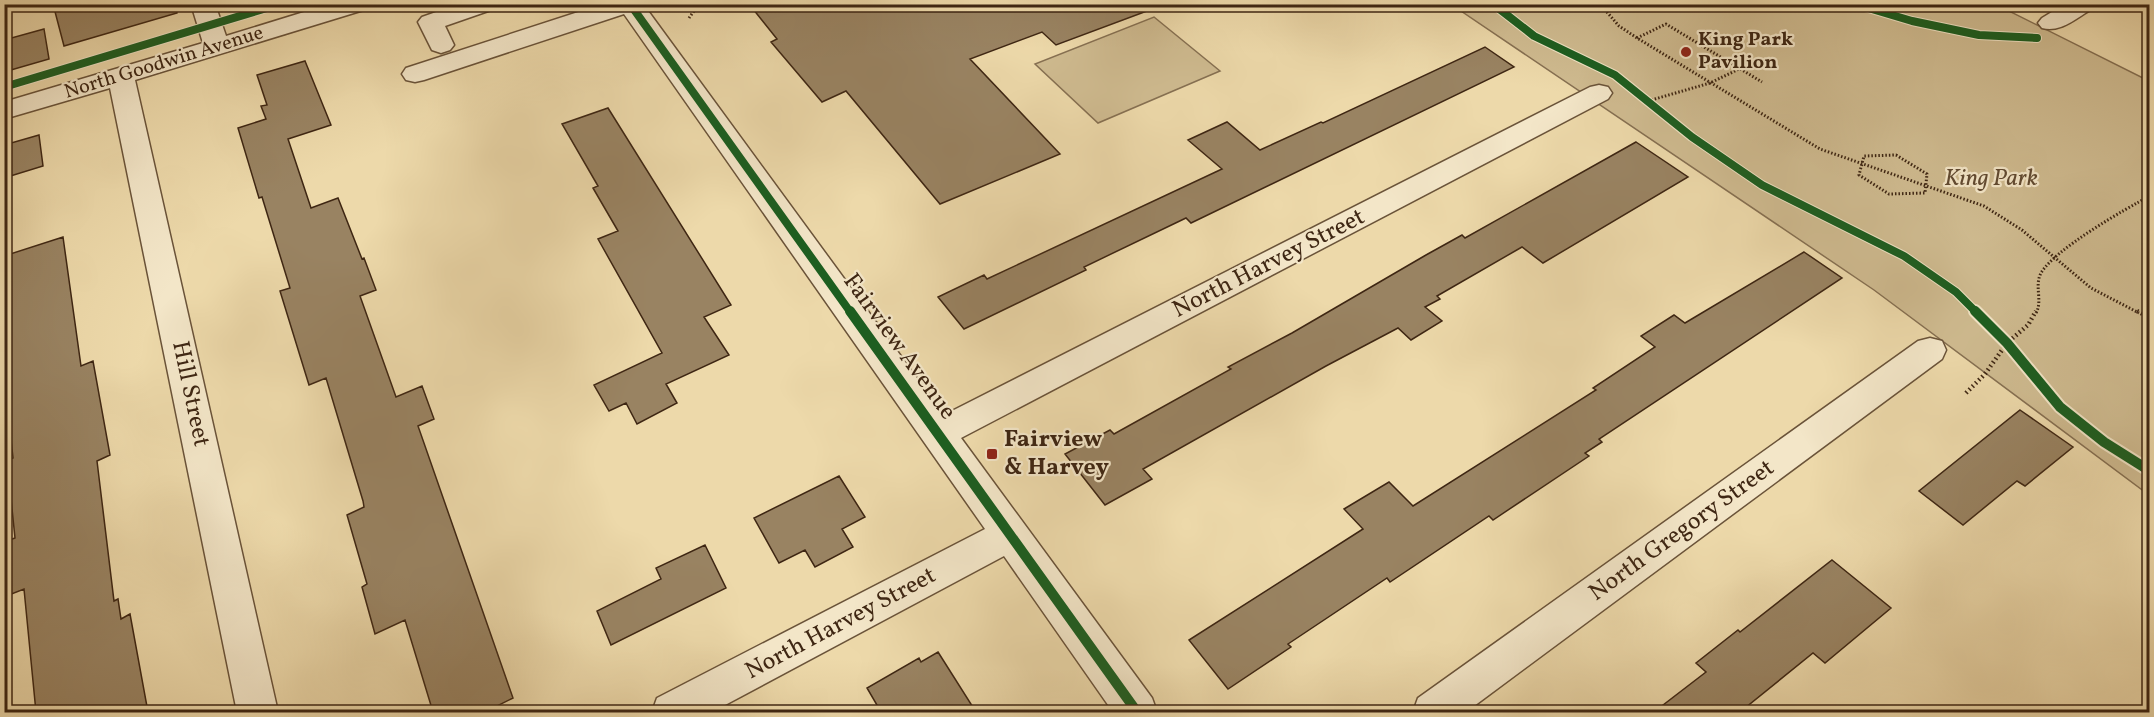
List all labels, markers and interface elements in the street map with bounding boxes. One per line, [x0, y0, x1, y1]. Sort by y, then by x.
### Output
street label: North Goodwin Avenue [61, 19, 267, 107]
place label: King Park Pavilion [1698, 26, 1793, 77]
marker: King Park Pavilion [1679, 45, 1693, 59]
park label: King Park [1944, 162, 2038, 196]
street label: North Harvey Street [1167, 201, 1371, 327]
street label: Fairview Avenue [834, 267, 964, 427]
street label: Hill Street [162, 338, 218, 450]
place label: Fairview & Harvey [1004, 423, 1110, 485]
marker: Fairview & Harvey [985, 447, 999, 461]
street label: North Gregory Street [1582, 452, 1782, 610]
street label: North Harvey Street [740, 559, 942, 689]

